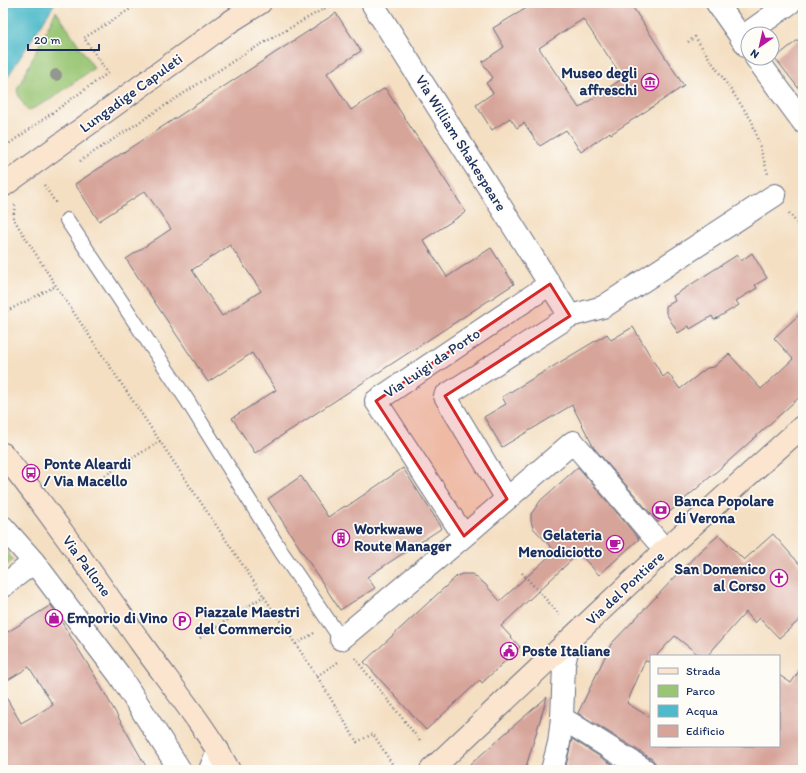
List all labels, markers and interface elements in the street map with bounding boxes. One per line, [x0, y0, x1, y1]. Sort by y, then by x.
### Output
scale bar [28, 26, 99, 52]
north arrow [740, 26, 780, 66]
text: 20 m [34, 33, 61, 47]
text: N [748, 46, 761, 61]
street label: Lungadige Capuleti [76, 50, 186, 136]
place label: Museo degli affreschi [561, 64, 637, 99]
street label: Via William Shakespeare [412, 72, 510, 214]
museum icon: Museo degli affreschi [640, 72, 660, 92]
street label: Via Luigi da Porto [380, 324, 484, 402]
place label: Ponte Aleardi / Via Macello [43, 455, 131, 490]
bus stop icon: Ponte Aleardi / Via Macello [21, 463, 41, 483]
place label: Banca Popolare di Verona [674, 492, 774, 527]
bank icon: Banca Popolare di Verona [651, 500, 671, 520]
place label: Workwawe Route Manager [354, 520, 452, 556]
place label: Gelateria Menodiciotto [518, 526, 603, 561]
building icon: Workwawe Route Manager [331, 528, 351, 548]
street label: Via Pallone [59, 532, 115, 600]
cafe icon: Gelateria Menodiciotto [605, 534, 625, 554]
street label: Via del Pontiere [582, 547, 668, 629]
place label: San Domenico al Corso [674, 560, 766, 595]
church icon: San Domenico al Corso [769, 568, 789, 588]
place label: Piazzale Maestri del Commercio [195, 603, 300, 638]
shop icon: Emporio di Vino [44, 608, 64, 628]
place label: Emporio di Vino [67, 609, 168, 628]
parking icon: Piazzale Maestri del Commercio [172, 611, 192, 631]
public building icon: Poste Italiane [499, 641, 519, 661]
place label: Poste Italiane [522, 642, 610, 660]
legend [650, 655, 780, 747]
text: Strada [686, 664, 721, 678]
text: Parco [686, 684, 715, 698]
text: Acqua [686, 704, 718, 718]
text: Edificio [686, 724, 725, 738]

